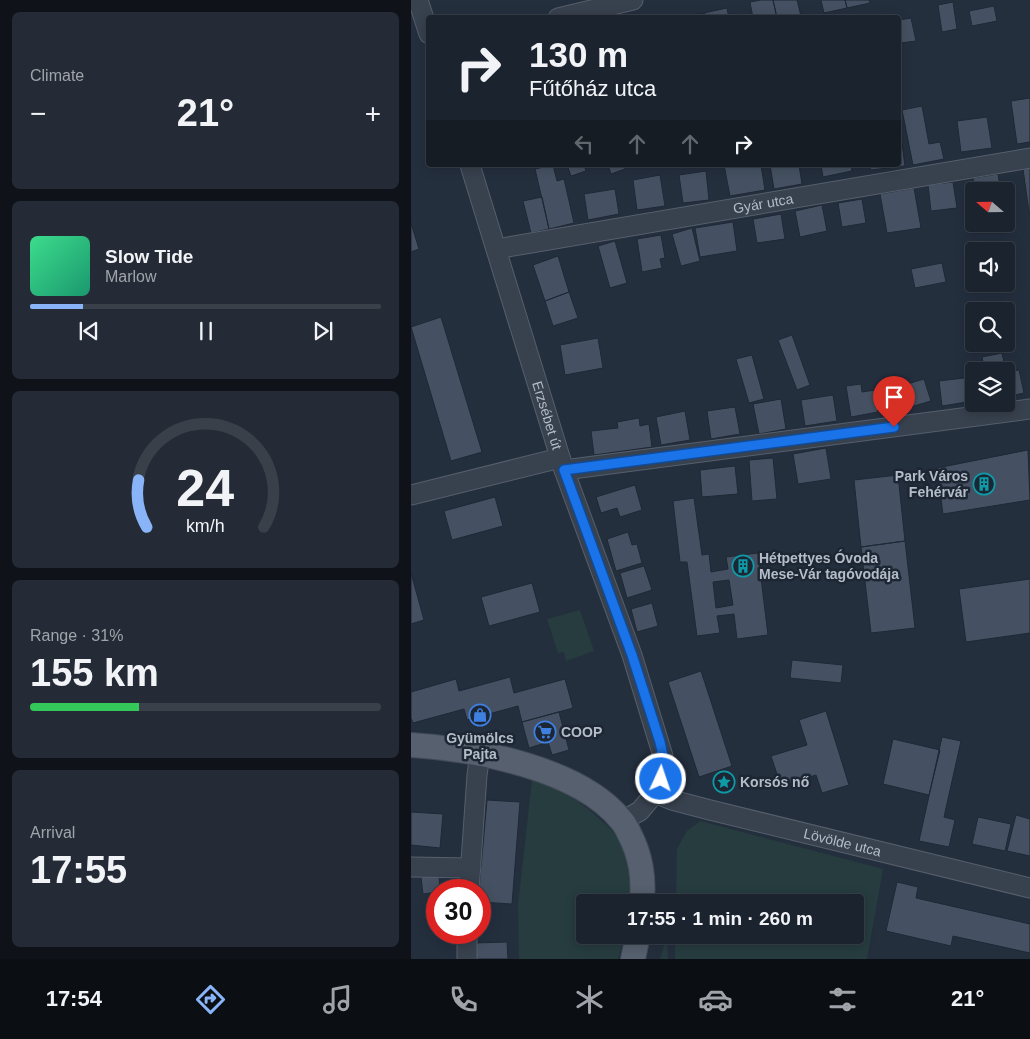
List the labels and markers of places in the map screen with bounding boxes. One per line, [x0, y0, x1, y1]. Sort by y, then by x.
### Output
pin [873, 376, 915, 427]
place label: Park Város Fehérvár [895, 468, 969, 500]
building icon: Park Város Fehérvár [972, 472, 996, 496]
place label: Hétpettyes Óvoda Mese-Vár tagóvodája [759, 549, 899, 582]
building icon: Hétpettyes Óvoda Mese-Vár tagóvodája [731, 554, 755, 578]
shop icon: Gyümölcs Pajta [468, 703, 492, 727]
supermarket icon: COOP [533, 720, 557, 744]
place label: COOP [561, 724, 602, 740]
place label: Gyümölcs Pajta [446, 730, 514, 762]
place icon: Korsós nő [712, 770, 736, 794]
place label: Korsós nő [740, 774, 809, 790]

